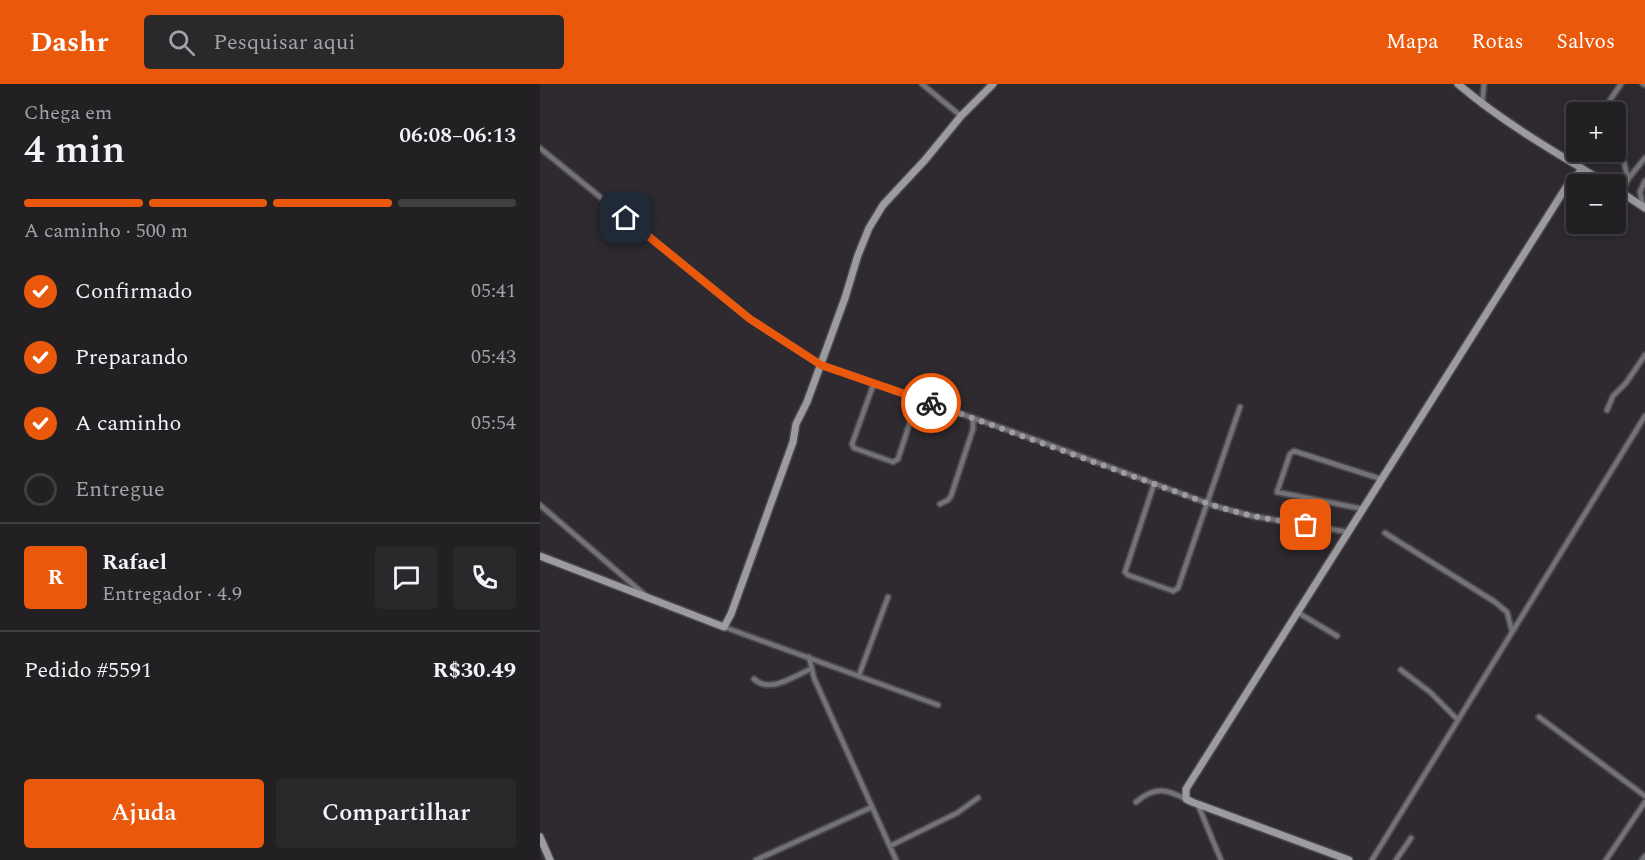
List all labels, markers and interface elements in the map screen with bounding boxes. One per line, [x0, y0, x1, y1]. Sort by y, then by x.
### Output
search box [144, 15, 564, 69]
text: Dashr [30, 21, 108, 64]
icon: search [165, 26, 198, 59]
text: Pesquisar aqui [213, 26, 355, 59]
text: Mapa [1386, 26, 1439, 58]
text: Rotas [1472, 26, 1524, 58]
text: Salvos [1557, 26, 1615, 58]
text: Chega em [24, 98, 112, 128]
map controls [1566, 102, 1626, 234]
button: + [1566, 102, 1626, 162]
text: 06:08–06:13 [399, 119, 516, 152]
text: 4 min [24, 121, 125, 180]
button: − [1566, 174, 1626, 234]
pin [600, 192, 651, 243]
icon: home [609, 201, 642, 234]
text: A caminho · 500 m [24, 216, 188, 246]
icon: check [24, 275, 57, 308]
text: Confirmado [75, 275, 192, 308]
text: 05:41 [471, 276, 516, 306]
icon: check [24, 341, 57, 374]
text: Preparando [75, 341, 188, 374]
text: 05:43 [471, 342, 516, 372]
courier [901, 373, 961, 433]
icon: bike [915, 387, 948, 420]
icon: check [24, 407, 57, 440]
text: A caminho [75, 407, 181, 440]
text: 05:54 [471, 408, 516, 438]
text: Entregue [75, 473, 165, 506]
pin [1280, 499, 1331, 550]
icon: bag [1289, 508, 1322, 541]
text: Rafael [102, 546, 167, 579]
button: chat [375, 546, 438, 609]
button: phone [453, 546, 516, 609]
text: R [48, 561, 64, 594]
text: Entregador · 4.9 [102, 579, 242, 609]
text: Pedido #5591 [24, 654, 152, 687]
text: R$30.49 [432, 654, 516, 687]
button: Ajuda [24, 779, 264, 848]
button: Compartilhar [276, 779, 516, 848]

